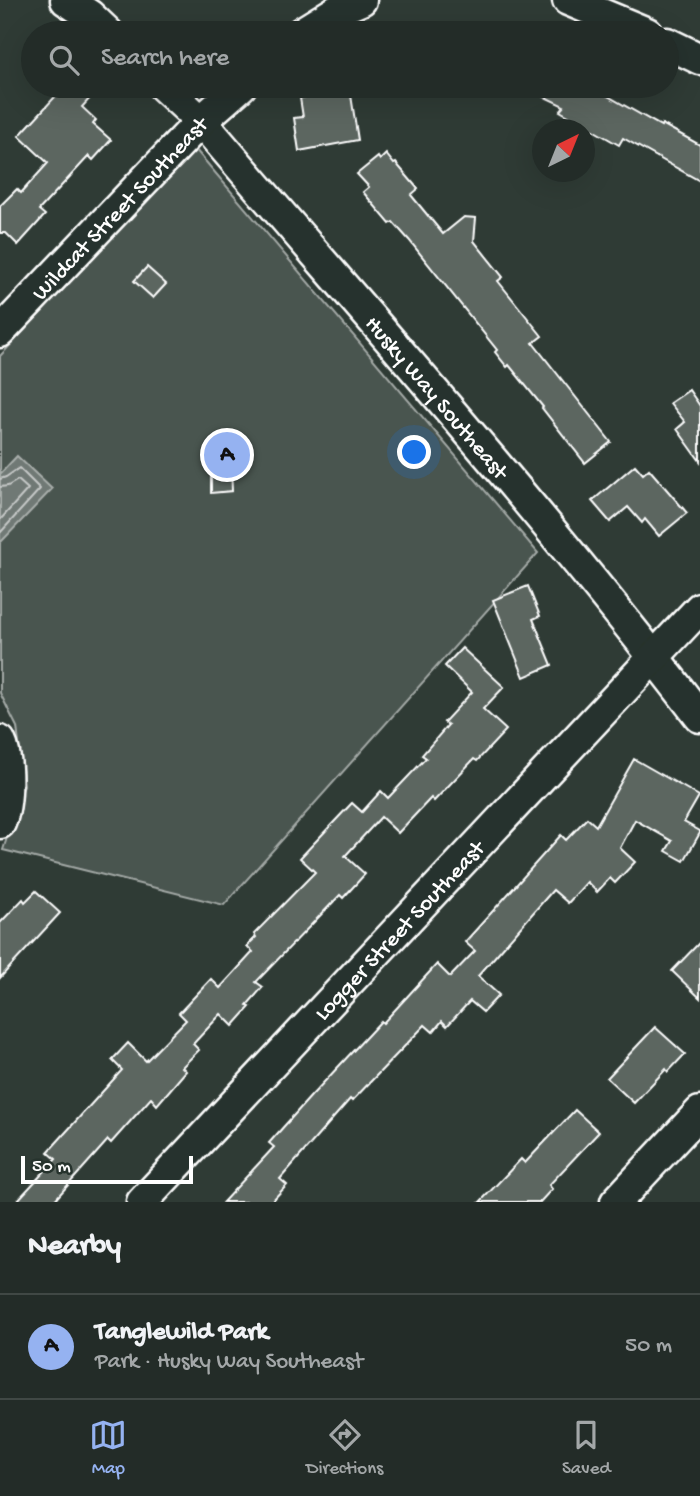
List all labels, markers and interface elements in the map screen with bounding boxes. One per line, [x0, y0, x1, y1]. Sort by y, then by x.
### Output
search box [21, 21, 679, 98]
icon: search [45, 41, 83, 79]
text: Search here [101, 44, 229, 75]
street label: Wildcat Street Southeast [28, 111, 216, 307]
north arrow [532, 119, 595, 182]
street label: Husky Way Southeast [358, 312, 514, 487]
pin: A [204, 429, 250, 481]
your location [397, 435, 431, 469]
street label: Logger Street Southeast [310, 835, 493, 1027]
scale bar [21, 1153, 192, 1185]
text: 50 m [32, 1156, 71, 1179]
text: Nearby [28, 1230, 121, 1265]
text: Tanglewild Park [95, 1318, 268, 1349]
text: A [44, 1333, 58, 1360]
text: 50 m [625, 1333, 672, 1360]
text: Park · Husky Way Southeast [95, 1349, 363, 1376]
tab: Map [89, 1416, 127, 1481]
tab: Directions [306, 1416, 383, 1481]
tab: Saved [562, 1416, 611, 1481]

